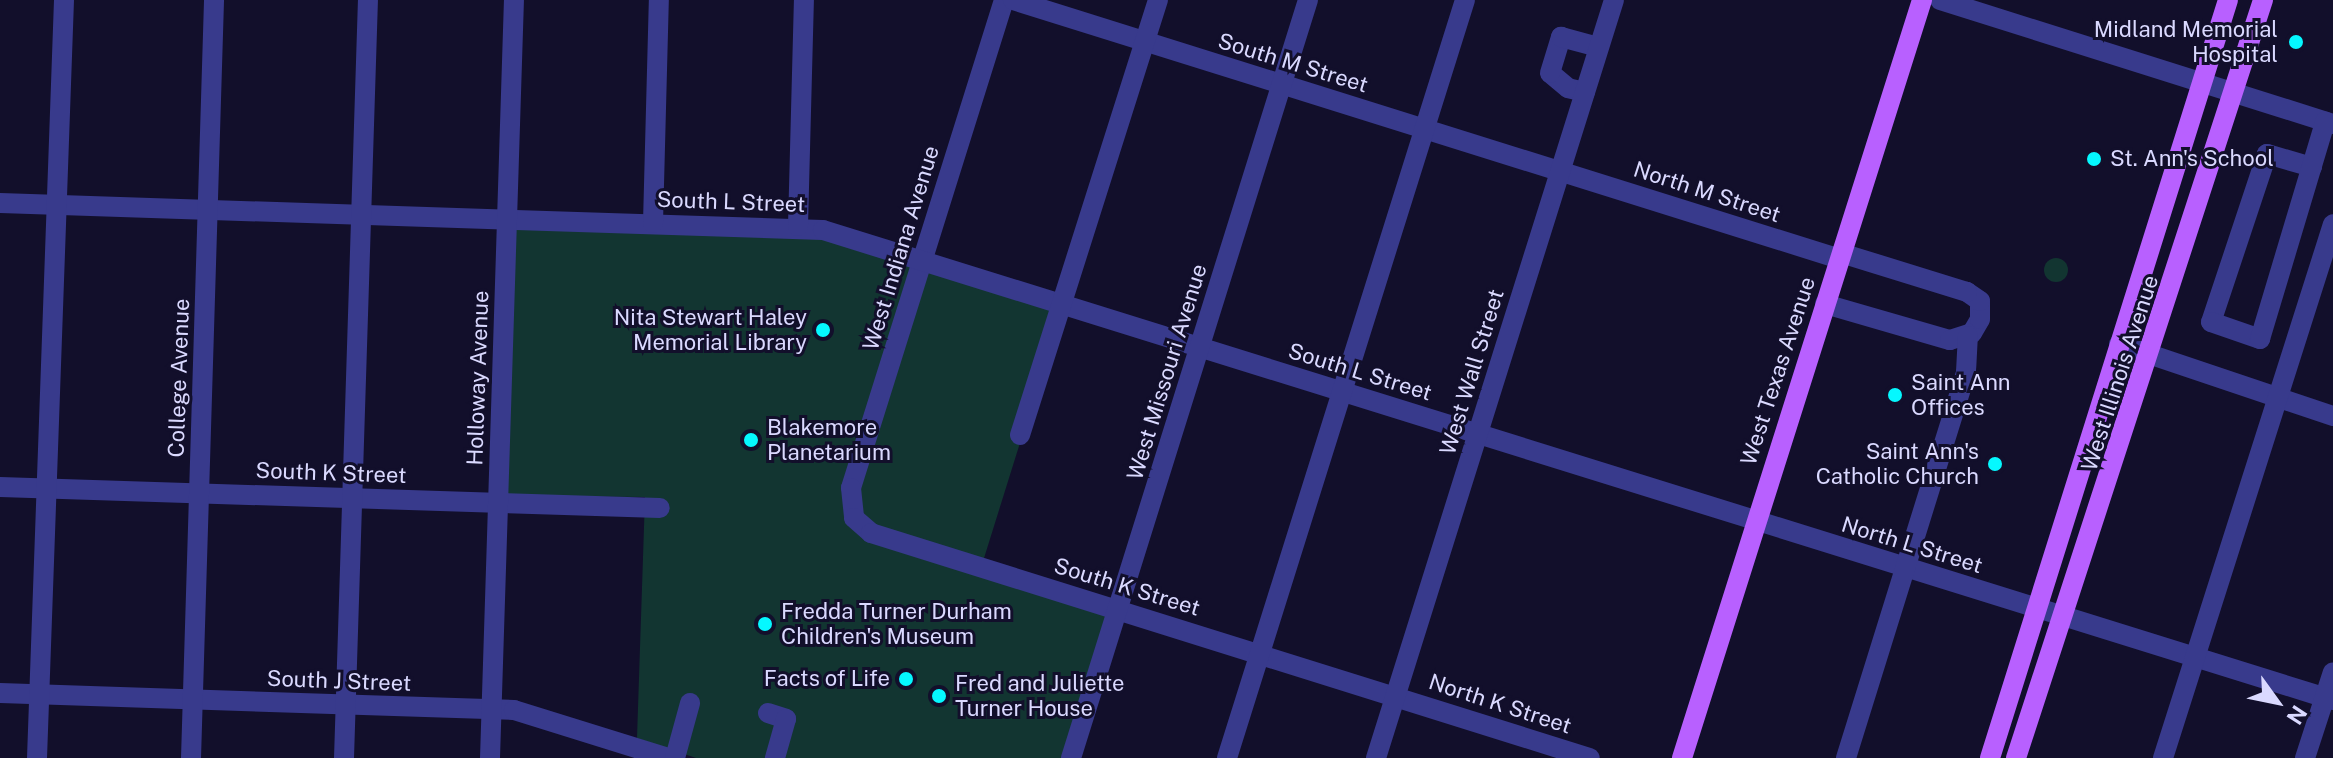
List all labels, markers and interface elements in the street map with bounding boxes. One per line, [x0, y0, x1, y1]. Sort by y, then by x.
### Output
place label: Midland Memorial Hospital [2094, 16, 2278, 68]
street label: South M Street [1215, 28, 1371, 98]
marker: Midland Memorial Hospital [2285, 31, 2307, 53]
street label: West Indiana Avenue [857, 142, 945, 354]
place label: St. Ann's School [2110, 146, 2274, 172]
marker: St. Ann's School [2085, 150, 2103, 168]
street label: North M Street [1630, 156, 1784, 228]
street label: South L Street [656, 186, 806, 218]
street label: West Missouri Avenue [1122, 261, 1212, 483]
street label: West Illinois Avenue [2076, 272, 2164, 474]
street label: West Texas Avenue [1735, 274, 1821, 468]
street label: West Wall Street [1434, 286, 1510, 458]
street label: Holloway Avenue [462, 290, 494, 466]
street label: College Avenue [163, 298, 195, 458]
place label: Nita Stewart Haley Memorial Library [614, 304, 807, 356]
marker: Nita Stewart Haley Memorial Library [814, 321, 832, 339]
street label: South L Street [1285, 338, 1435, 406]
place label: Saint Ann Offices [1911, 369, 2011, 420]
marker: Saint Ann Offices [1886, 386, 1904, 404]
place label: Blakemore Planetarium [767, 414, 891, 466]
marker: Blakemore Planetarium [742, 431, 760, 449]
place label: Saint Ann's Catholic Church [1816, 438, 1979, 490]
marker: Saint Ann's Catholic Church [1986, 455, 2004, 473]
street label: South K Street [255, 457, 407, 489]
street label: North L Street [1838, 511, 1986, 579]
street label: South K Street [1051, 552, 1203, 622]
place label: Fredda Turner Durham Children's Museum [781, 598, 1012, 650]
marker: Fredda Turner Durham Children's Museum [756, 615, 774, 633]
north arrow [2237, 662, 2317, 742]
street label: South J Street [266, 665, 412, 697]
place label: Facts of Life [763, 666, 890, 692]
street label: North K Street [1425, 669, 1575, 739]
marker: Facts of Life [897, 670, 915, 688]
place label: Fred and Juliette Turner House [955, 670, 1124, 722]
marker: Fred and Juliette Turner House [930, 687, 948, 705]
text: N [2282, 701, 2313, 729]

